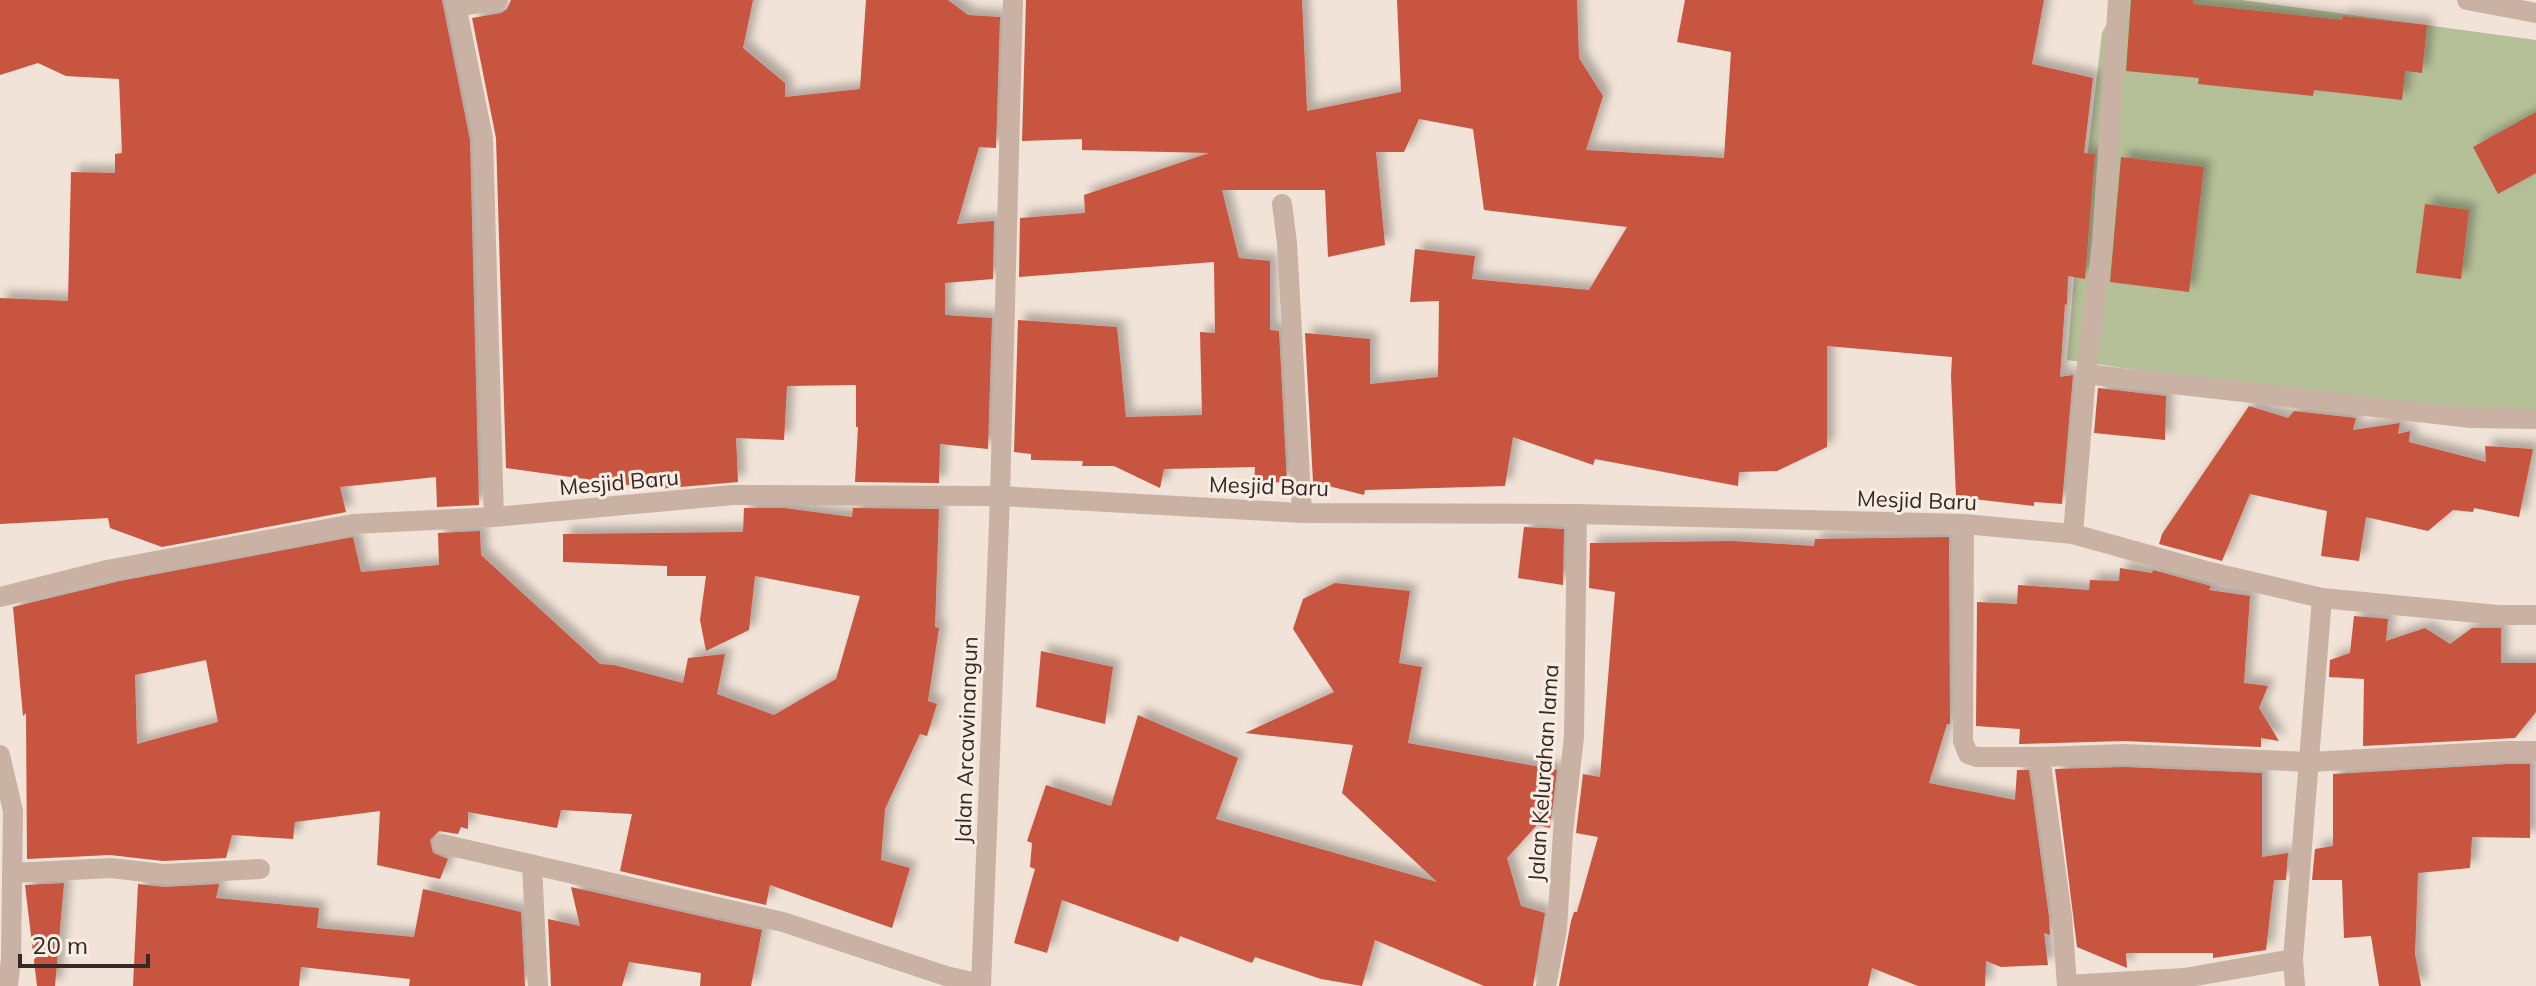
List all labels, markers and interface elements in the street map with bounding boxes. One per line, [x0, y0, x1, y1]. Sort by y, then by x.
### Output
street label: Mesjid Baru [558, 463, 680, 501]
street label: Mesjid Baru [1209, 470, 1329, 502]
street label: Mesjid Baru [1857, 484, 1977, 516]
street label: Jalan Arcawinangun [948, 636, 984, 844]
street label: Jalan Kelurahan lama [1521, 663, 1565, 883]
scale bar [20, 918, 148, 968]
text: 20 m [32, 930, 88, 960]

